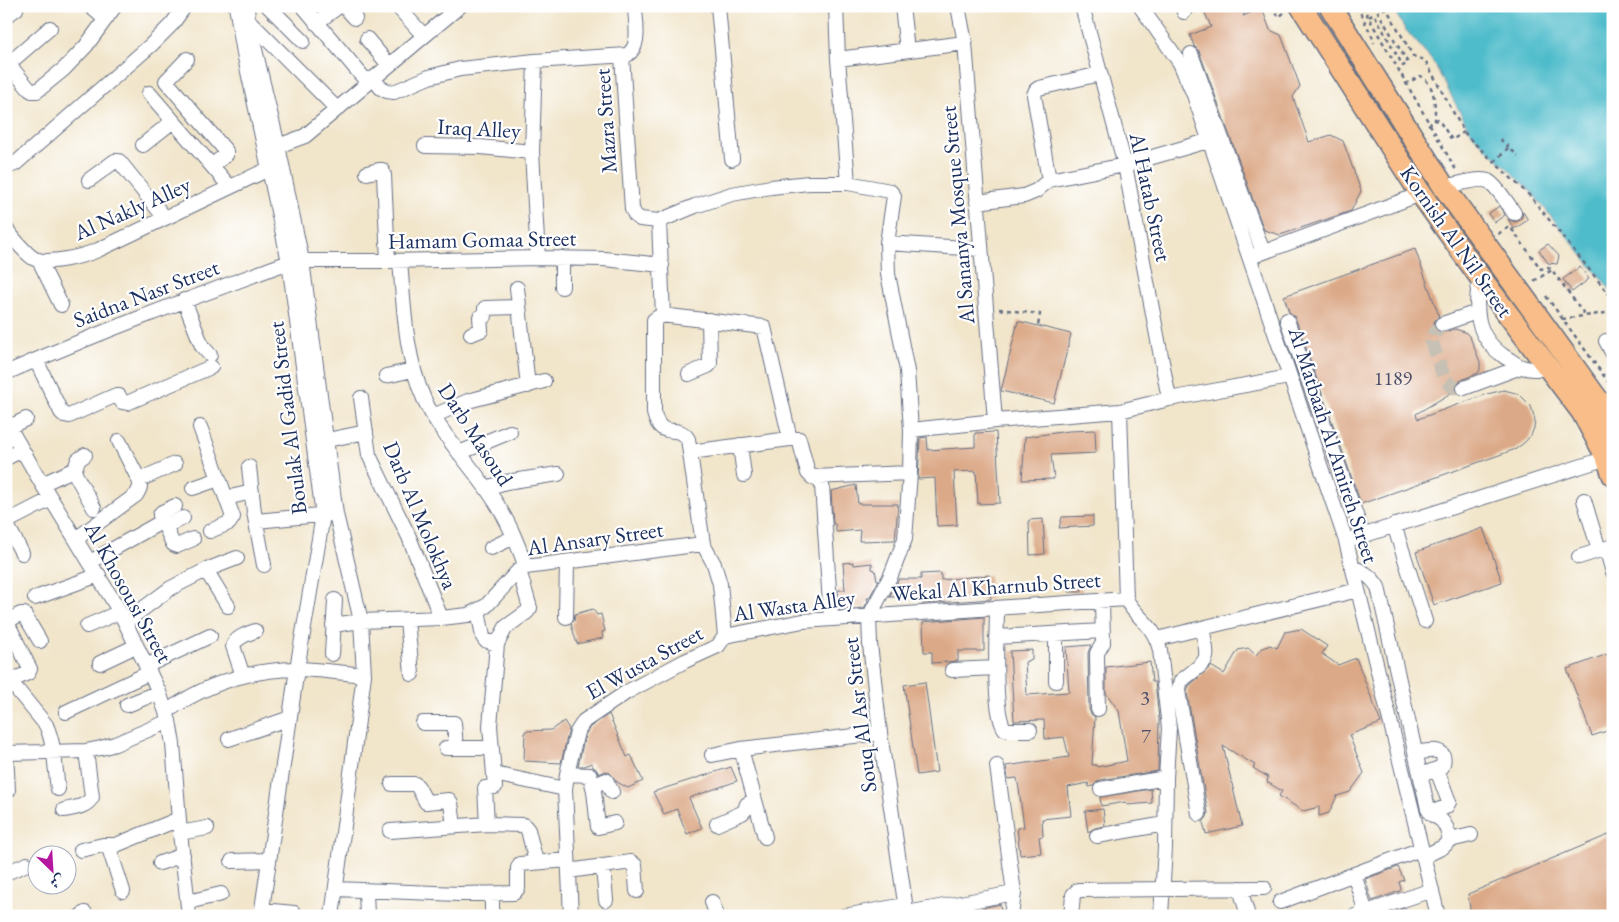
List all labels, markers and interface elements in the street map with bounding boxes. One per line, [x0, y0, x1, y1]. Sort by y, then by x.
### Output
street label: Mazra Street [587, 68, 624, 174]
street label: Al Sananya Mosque Street [933, 104, 982, 326]
street label: Iraq Alley [437, 112, 522, 145]
street label: Al Hatab Street [1122, 129, 1178, 264]
street label: Kornish Al Nil Street [1393, 160, 1520, 323]
street label: Al Nakly Alley [68, 170, 195, 247]
street label: Hamam Gomaa Street [388, 223, 577, 256]
street label: Saidna Nasr Street [69, 252, 223, 335]
street label: Boulak Al Gadid Street [261, 320, 314, 516]
street label: Al Matbaah Al Amireh Street [1281, 322, 1385, 567]
house number: 1189 [1374, 365, 1413, 391]
street label: Darb Masoud [431, 377, 520, 492]
street label: Darb Al Molokhya [376, 437, 465, 594]
street label: Al Ansary Street [524, 515, 665, 563]
street label: Al Khosousi Street [77, 516, 179, 668]
street label: Wekal Al Kharnub Street [890, 565, 1102, 608]
street label: Al Wasta Alley [730, 583, 857, 629]
street label: El Wusta Street [581, 618, 708, 706]
street label: Souq Al Asr Street [836, 636, 883, 794]
house number: 3 [1140, 685, 1150, 711]
house number: 7 [1141, 723, 1151, 749]
north arrow [28, 844, 78, 894]
text: ش [47, 871, 68, 893]

